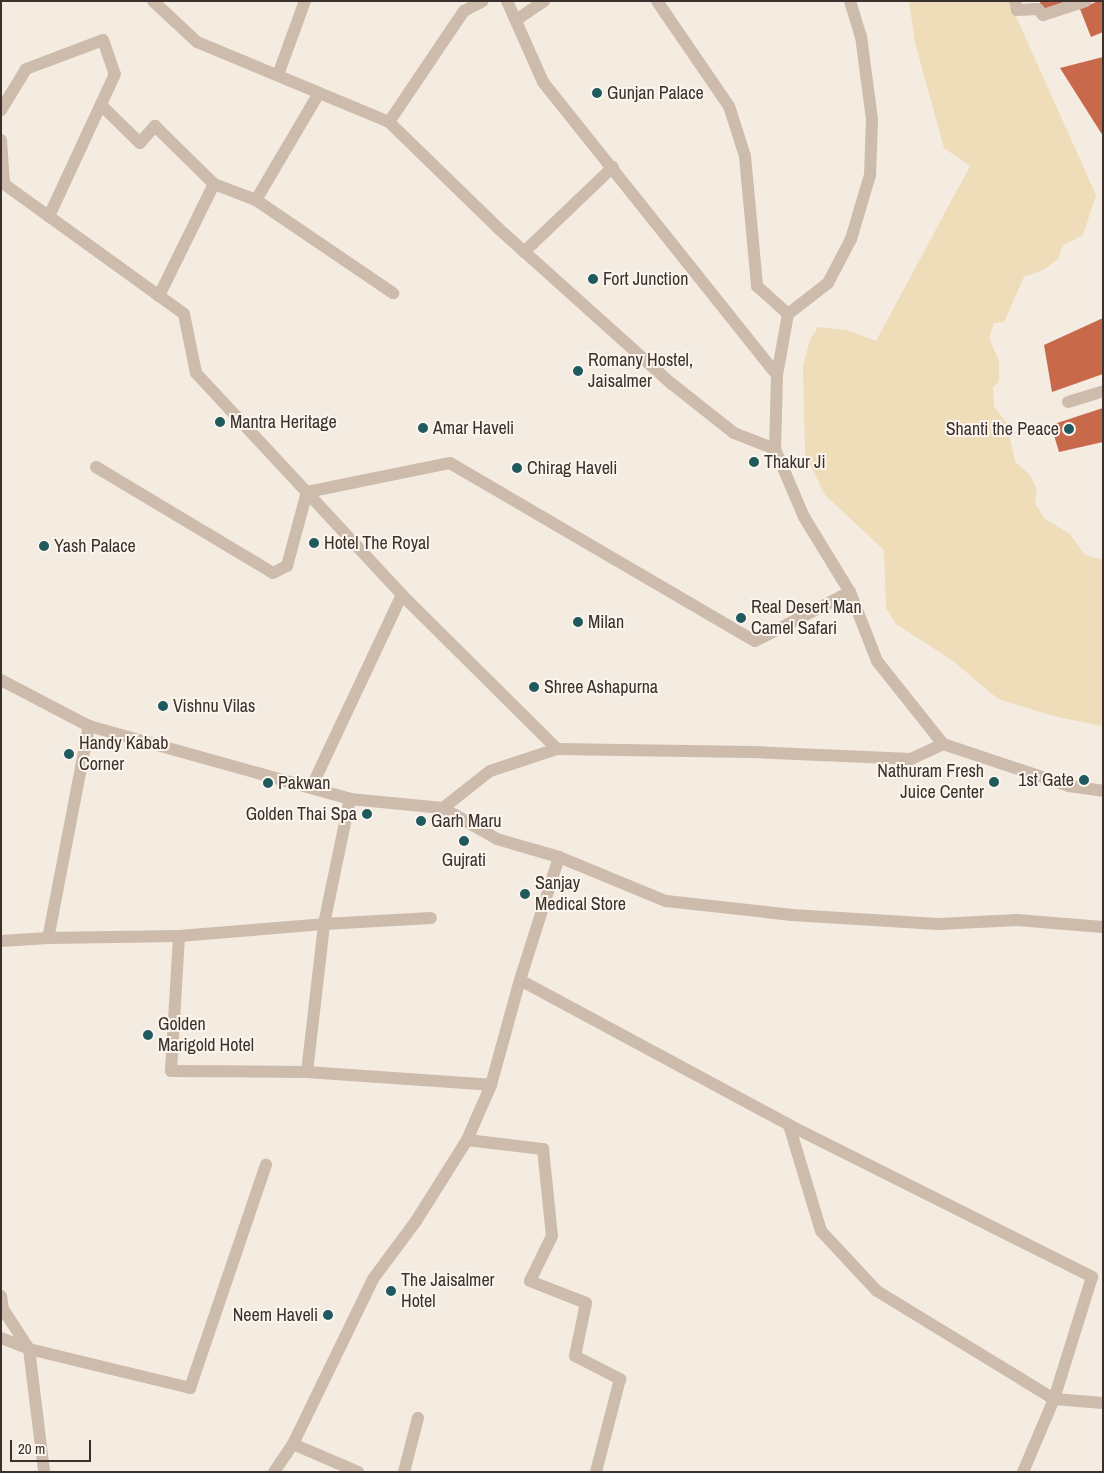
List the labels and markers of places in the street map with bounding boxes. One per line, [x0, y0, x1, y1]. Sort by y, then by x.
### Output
place label: Gunjan Palace [607, 82, 704, 104]
marker: Gunjan Palace [591, 87, 603, 99]
place label: Fort Junction [603, 268, 688, 290]
marker: Fort Junction [587, 273, 599, 285]
place label: Romany Hostel, Jaisalmer [588, 350, 693, 392]
marker: Romany Hostel, Jaisalmer [572, 365, 584, 377]
place label: Mantra Heritage [230, 411, 337, 433]
marker: Mantra Heritage [214, 416, 226, 428]
place label: Amar Haveli [433, 417, 514, 439]
place label: Shanti the Peace [946, 418, 1059, 440]
marker: Amar Haveli [417, 422, 429, 434]
marker: Shanti the Peace [1063, 423, 1075, 435]
place label: Thakur Ji [764, 451, 826, 473]
marker: Thakur Ji [748, 456, 760, 468]
place label: Chirag Haveli [527, 457, 617, 479]
marker: Chirag Haveli [511, 462, 523, 474]
place label: Hotel The Royal [324, 532, 430, 554]
place label: Yash Palace [54, 535, 136, 557]
marker: Hotel The Royal [308, 537, 320, 549]
marker: Yash Palace [38, 540, 50, 552]
place label: Real Desert Man Camel Safari [751, 597, 862, 640]
place label: Milan [588, 611, 624, 633]
marker: Real Desert Man Camel Safari [735, 612, 747, 624]
marker: Milan [572, 616, 584, 628]
place label: Shree Ashapurna [544, 676, 659, 698]
marker: Shree Ashapurna [528, 681, 540, 693]
place label: Vishnu Vilas [173, 695, 255, 717]
marker: Vishnu Vilas [157, 700, 169, 712]
place label: Handy Kabab Corner [79, 733, 168, 776]
marker: Handy Kabab Corner [63, 748, 75, 760]
place label: Nathuram Fresh Juice Center [877, 761, 984, 804]
place label: 1st Gate [1018, 769, 1074, 791]
place label: Pakwan [278, 772, 331, 794]
marker: 1st Gate [1078, 774, 1090, 786]
marker: Nathuram Fresh Juice Center [988, 776, 1000, 788]
marker: Pakwan [262, 777, 274, 789]
place label: Golden Thai Spa [245, 803, 357, 825]
marker: Golden Thai Spa [361, 808, 373, 820]
place label: Garh Maru [431, 810, 502, 832]
marker: Garh Maru [415, 815, 427, 827]
marker: Gujrati [458, 835, 470, 847]
place label: Gujrati [442, 849, 486, 871]
place label: Sanjay Medical Store [535, 873, 626, 916]
marker: Sanjay Medical Store [519, 888, 531, 900]
place label: Golden Marigold Hotel [158, 1014, 254, 1056]
marker: Golden Marigold Hotel [142, 1029, 154, 1041]
place label: The Jaisalmer Hotel [401, 1270, 495, 1312]
marker: The Jaisalmer Hotel [385, 1285, 397, 1297]
place label: Neem Haveli [233, 1304, 318, 1326]
marker: Neem Haveli [322, 1309, 334, 1321]

